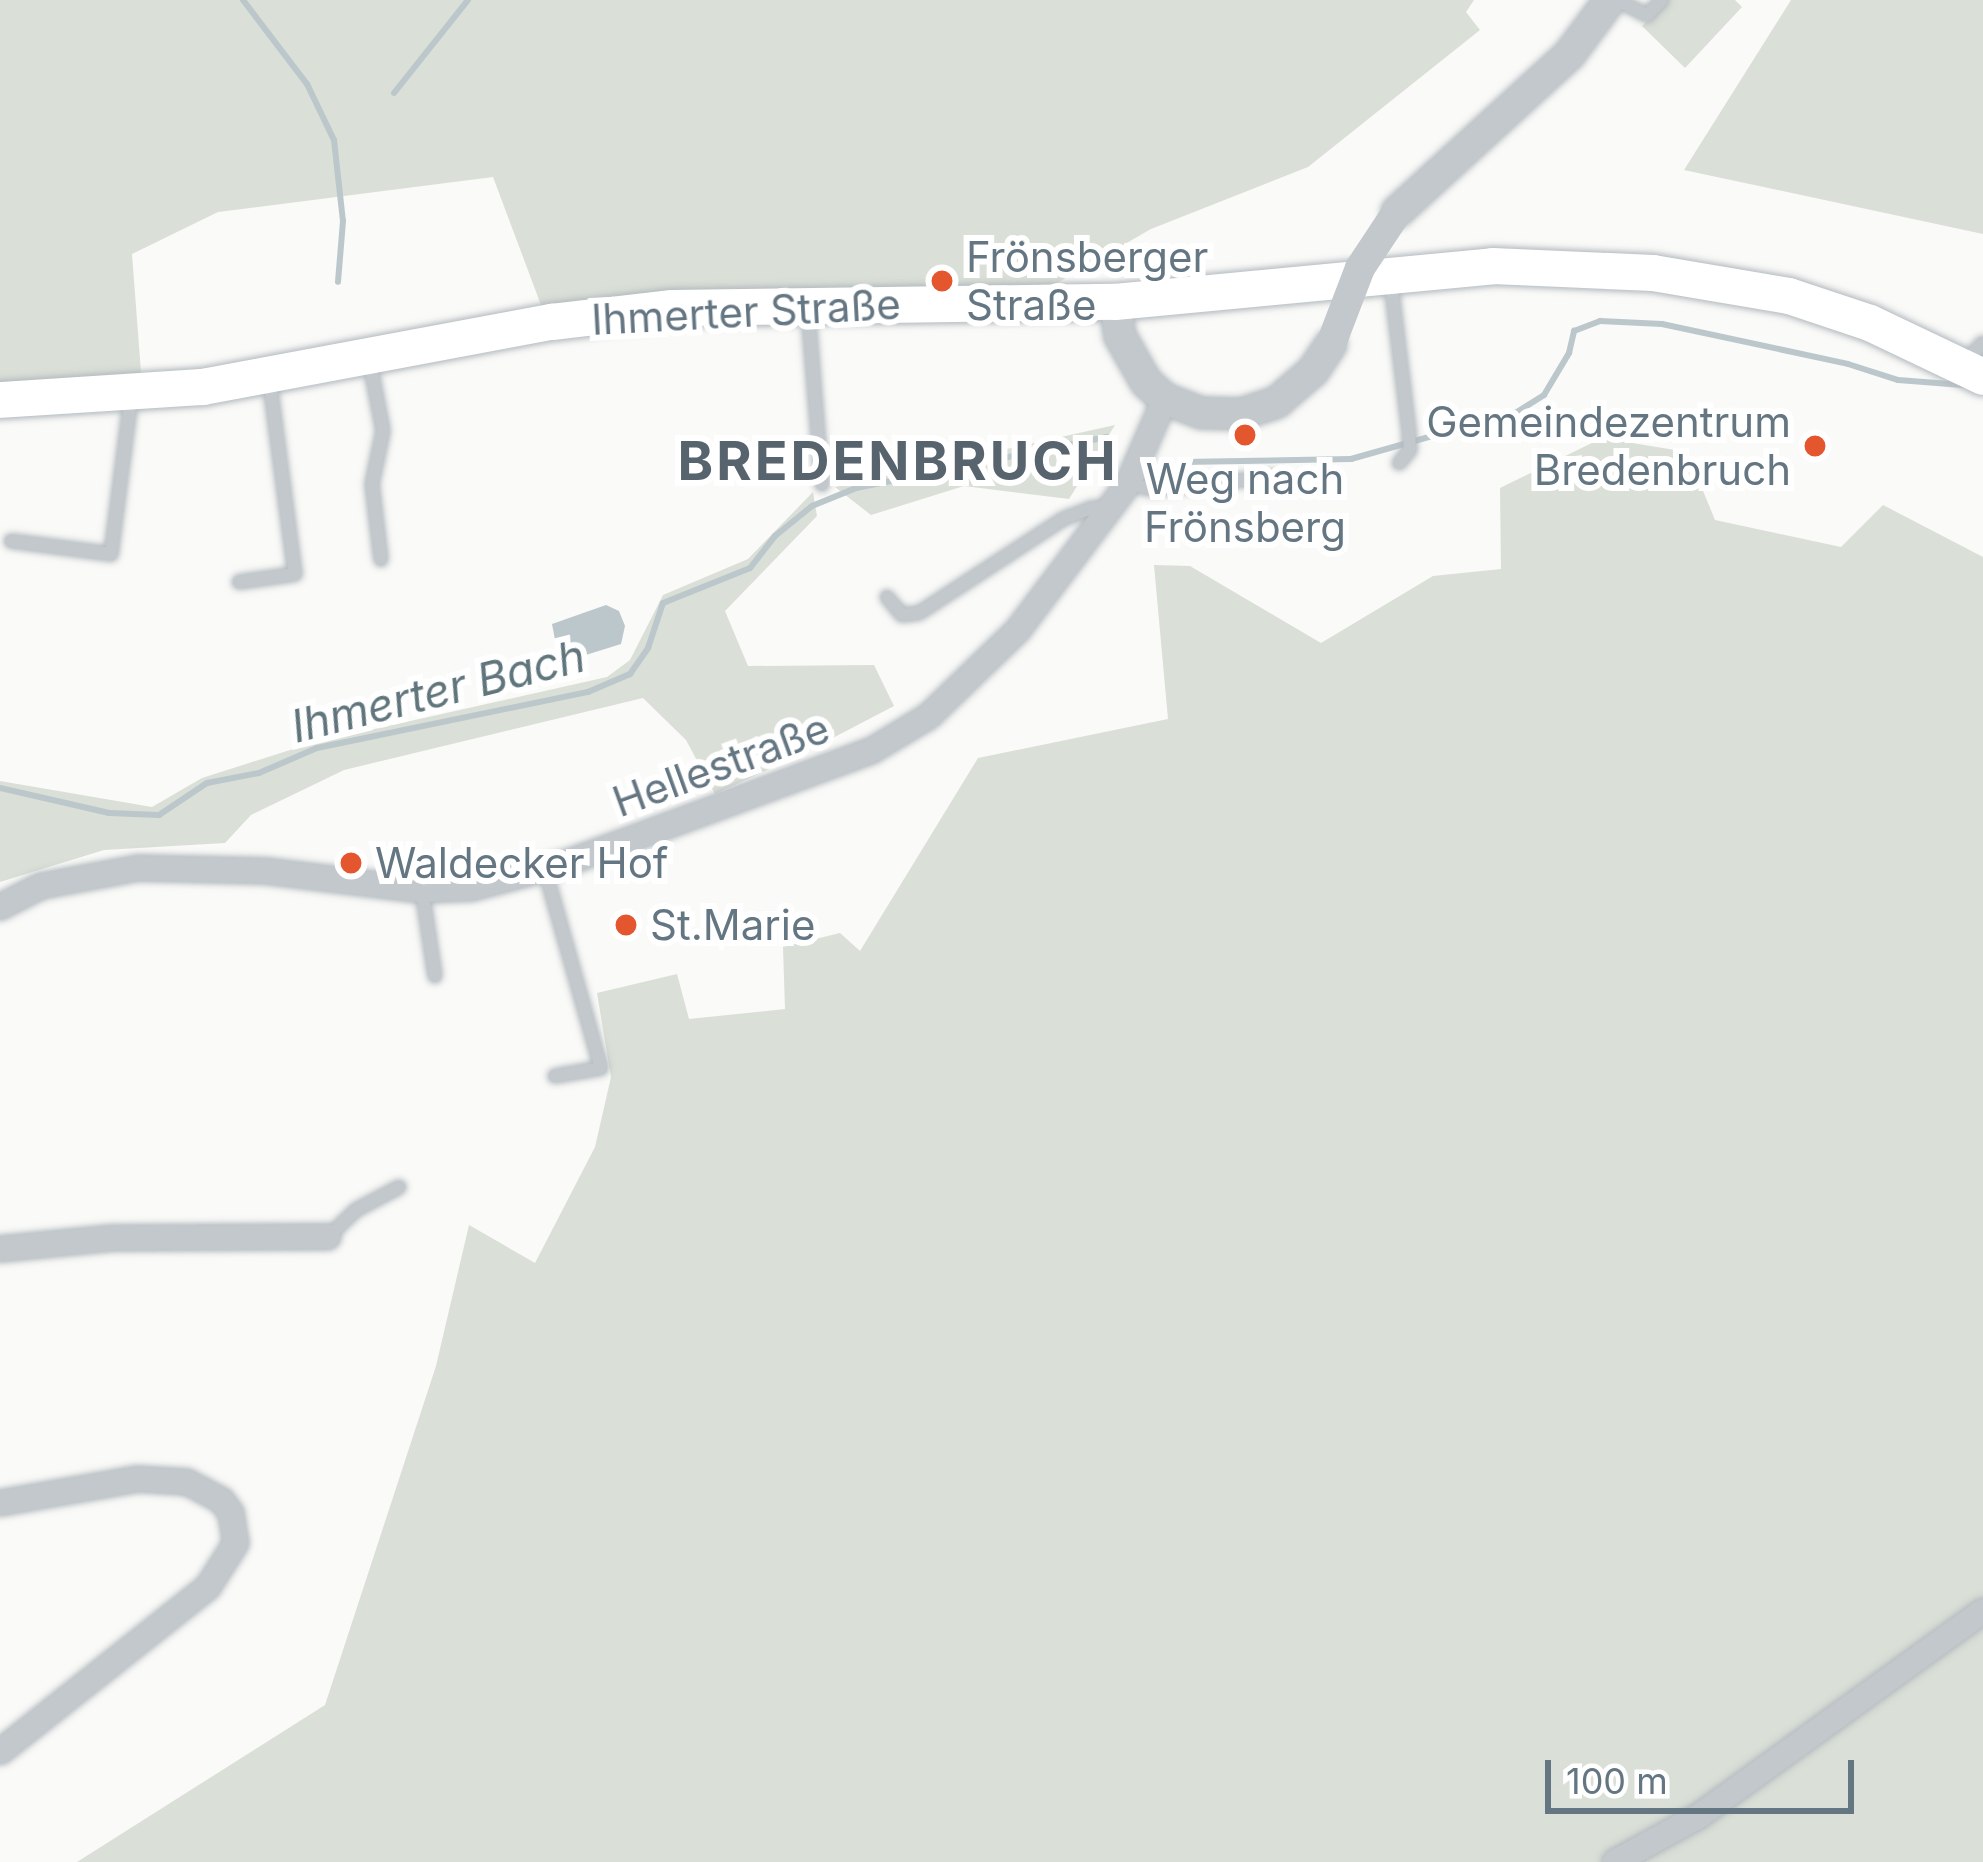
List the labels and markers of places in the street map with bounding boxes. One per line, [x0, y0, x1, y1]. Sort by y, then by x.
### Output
place label: Frönsberger Straße [966, 232, 1208, 330]
marker: Frönsberger Straße [929, 268, 955, 294]
place label: Gemeindezentrum Bredenbruch [1426, 397, 1791, 496]
marker: Weg nach Frönsberg [1232, 422, 1258, 448]
marker: Gemeindezentrum Bredenbruch [1802, 433, 1828, 459]
place label: Weg nach Frönsberg [1144, 454, 1346, 552]
place label: Waldecker Hof [375, 838, 668, 888]
marker: Waldecker Hof [338, 850, 364, 876]
place label: St.Marie [650, 900, 815, 950]
marker: St.Marie [613, 912, 639, 938]

